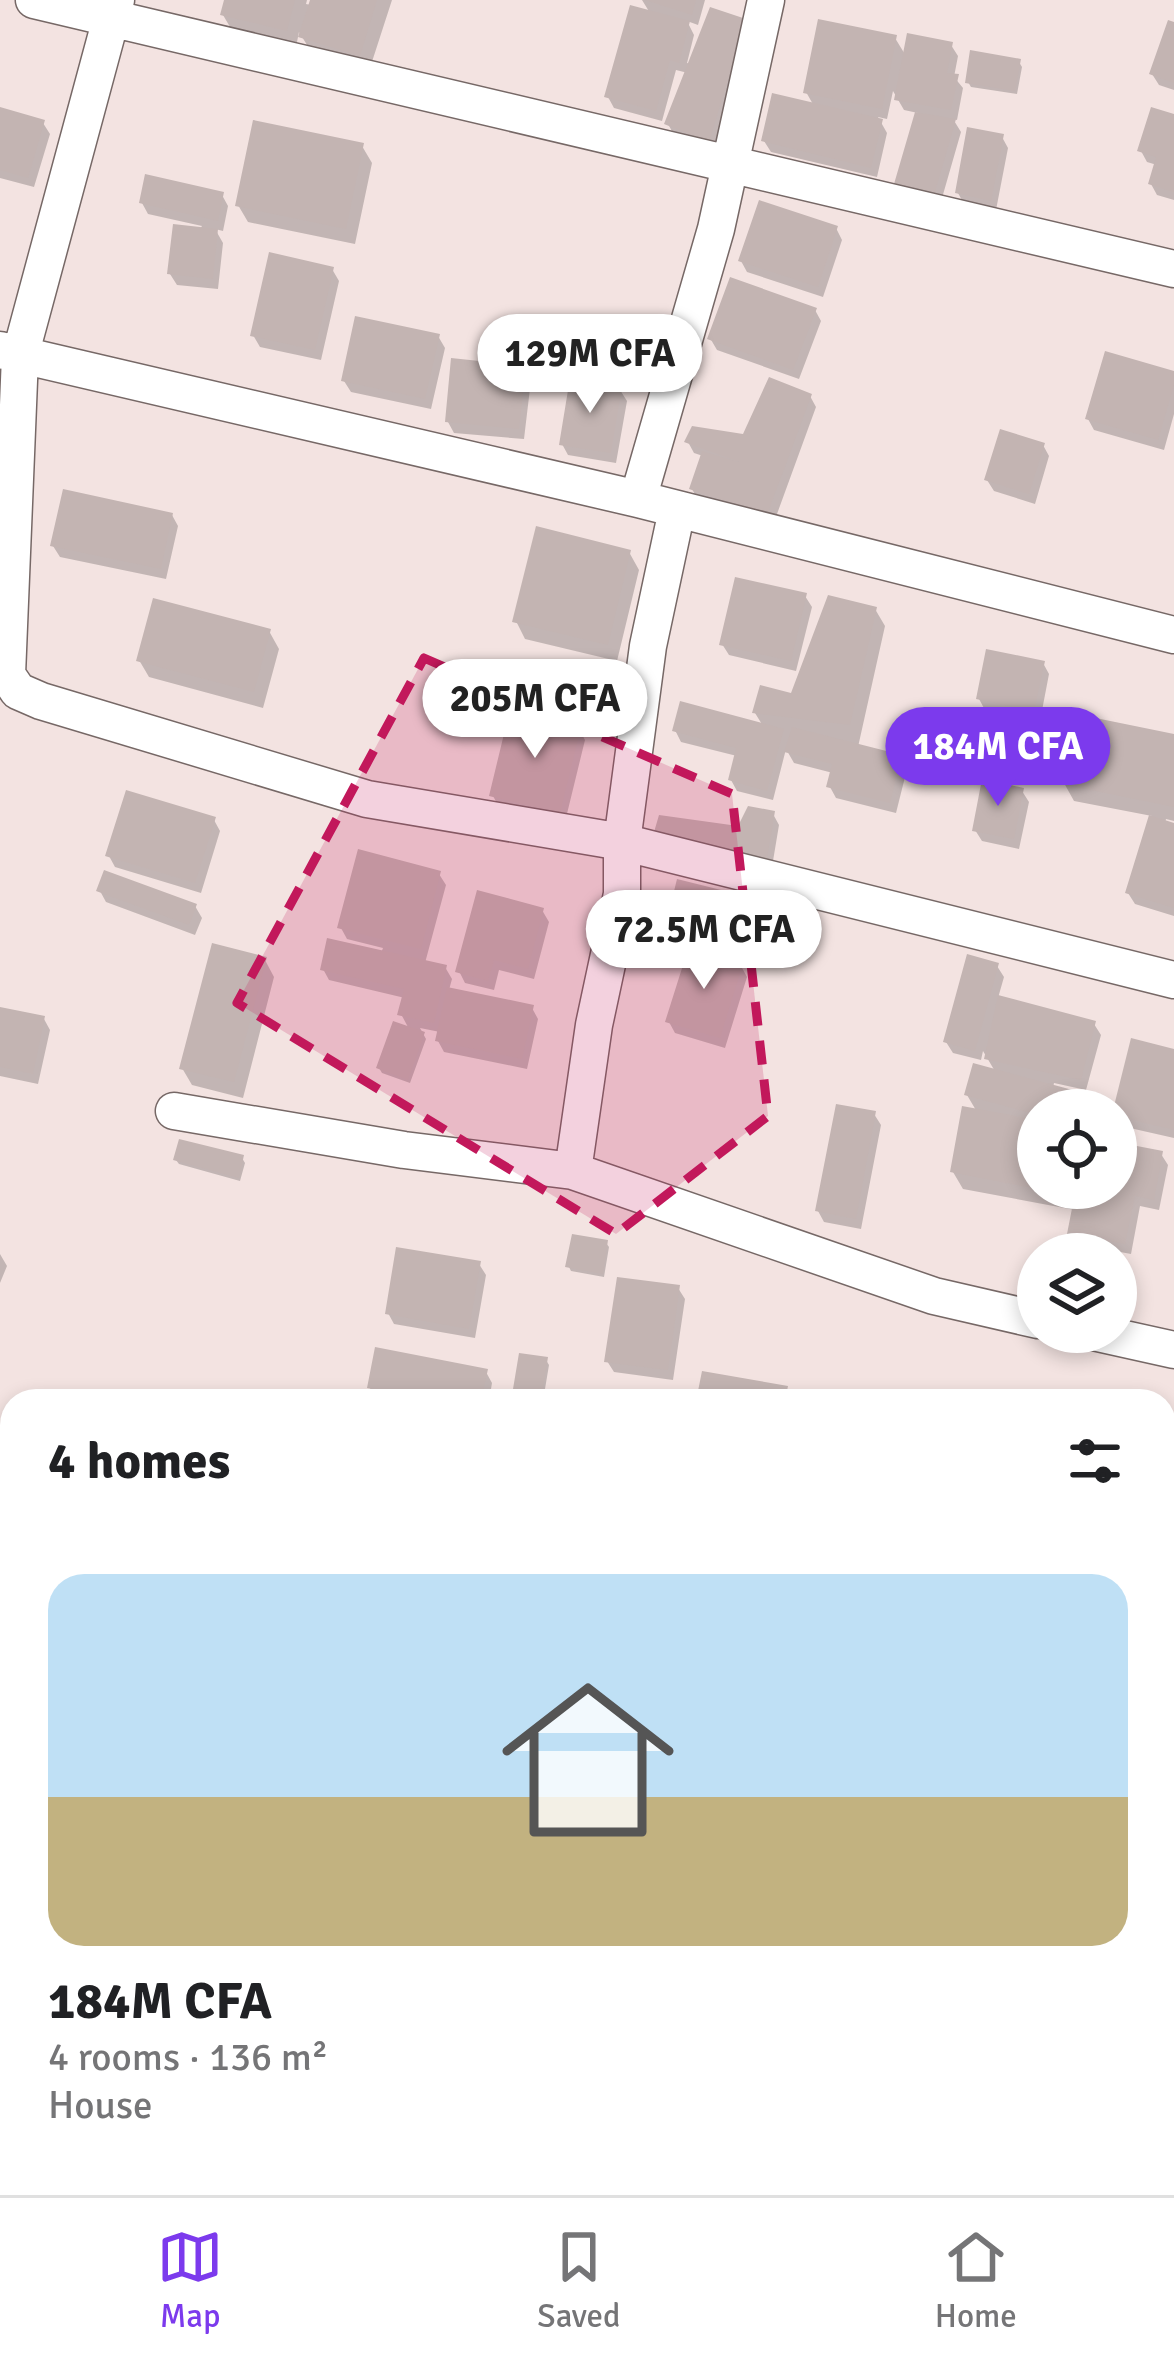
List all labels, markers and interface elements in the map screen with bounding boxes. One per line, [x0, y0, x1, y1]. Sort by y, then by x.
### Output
pin: 129M CFA [466, 314, 714, 416]
text: 129M CFA [504, 329, 676, 377]
pin: 205M CFA [411, 659, 659, 761]
text: 205M CFA [449, 674, 621, 722]
pin: 184M CFA [874, 707, 1122, 809]
text: 184M CFA [912, 722, 1084, 770]
pin: 72.5M CFA [567, 890, 841, 992]
text: 72.5M CFA [613, 905, 795, 953]
map controls [1017, 1089, 1137, 1353]
button: locate [1017, 1089, 1137, 1209]
button: layers [1017, 1233, 1137, 1353]
icon: filters [1062, 1428, 1128, 1494]
text: 4 homes [48, 1430, 230, 1493]
icon: home [480, 1652, 696, 1868]
text: 184M CFA [48, 1970, 272, 2033]
text: 4 rooms · 136 m² [48, 2033, 328, 2081]
text: House [48, 2081, 153, 2129]
tab: Map [157, 2224, 223, 2337]
tab: Saved [537, 2224, 620, 2337]
tab: Home [935, 2224, 1017, 2337]

